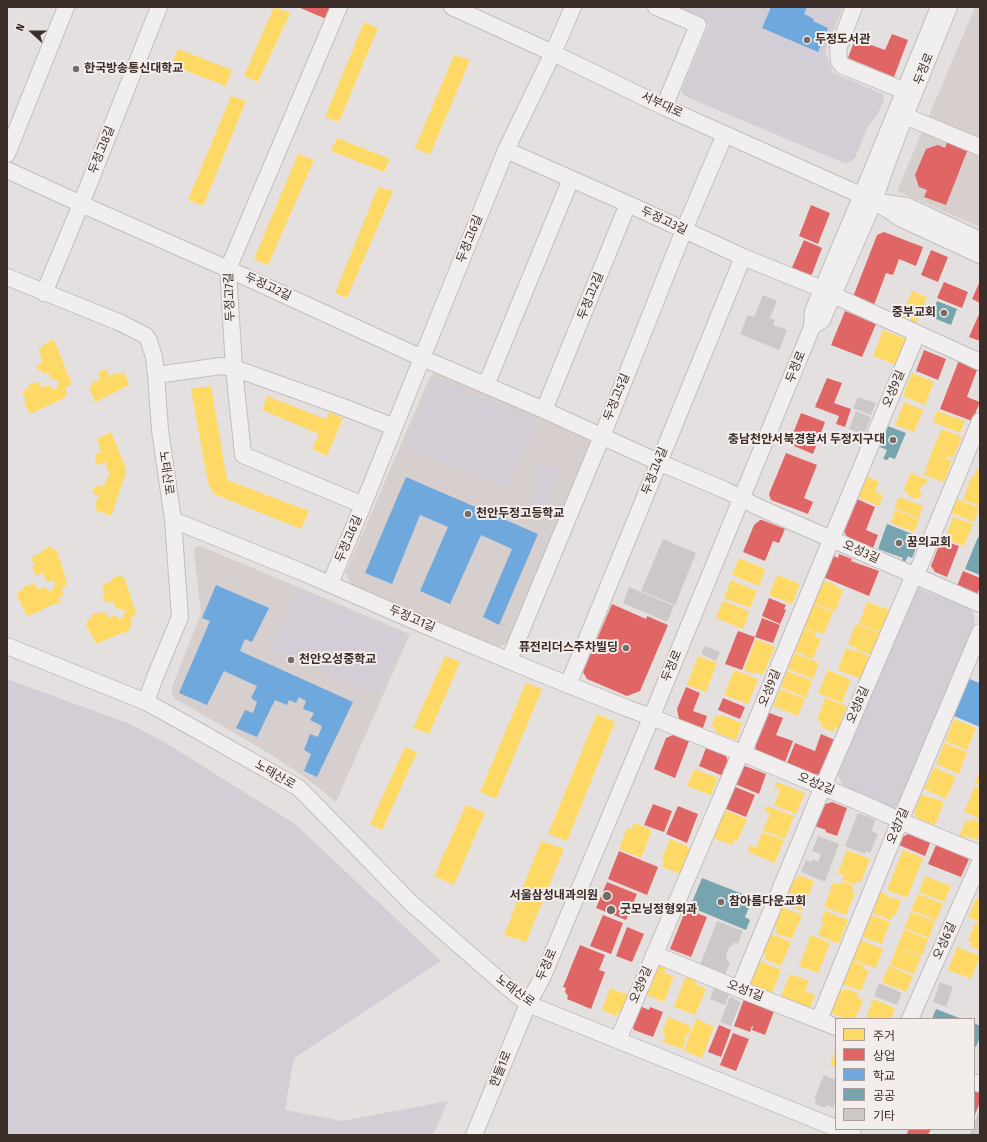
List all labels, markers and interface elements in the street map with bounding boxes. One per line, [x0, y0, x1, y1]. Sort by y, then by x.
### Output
north arrow [12, 12, 52, 52]
text: N [13, 22, 28, 33]
place label: 두정도서관 [815, 33, 870, 47]
marker: 두정도서관 [802, 35, 812, 45]
street label: 두정로 [911, 51, 937, 87]
place label: 한국방송통신대학교 [84, 62, 183, 76]
marker: 한국방송통신대학교 [71, 64, 81, 74]
street label: 서부대로 [639, 89, 685, 121]
street label: 두정고8길 [86, 124, 118, 176]
street label: 두정고3길 [638, 204, 690, 238]
street label: 두정고6길 [454, 213, 486, 265]
street label: 두정고2길 [243, 270, 293, 304]
street label: 두정고2길 [575, 270, 607, 322]
street label: 두정고7길 [222, 272, 238, 322]
place label: 중부교회 [892, 306, 936, 320]
marker: 중부교회 [939, 308, 949, 318]
street label: 두정로 [783, 349, 809, 385]
street label: 오성9길 [880, 368, 908, 410]
street label: 두정고5길 [601, 371, 633, 423]
place label: 충남천안서북경찰서 두정지구대 [728, 433, 885, 447]
marker: 충남천안서북경찰서 두정지구대 [888, 435, 898, 445]
street label: 두정고4길 [639, 445, 671, 497]
street label: 노태산로 [156, 450, 176, 496]
place label: 천안두정고등학교 [476, 507, 564, 521]
marker: 천안두정고등학교 [463, 509, 473, 519]
street label: 두정고6길 [333, 513, 365, 565]
place label: 꿈의교회 [907, 536, 951, 550]
street label: 오성3길 [840, 538, 882, 566]
marker: 꿈의교회 [894, 538, 904, 548]
street label: 두정고1길 [387, 603, 437, 635]
place label: 퓨전리더스주차빌딩 [519, 641, 618, 655]
marker: 퓨전리더스주차빌딩 [621, 643, 631, 653]
street label: 두정로 [659, 648, 685, 684]
place label: 천안오성중학교 [299, 653, 376, 667]
marker: 천안오성중학교 [286, 655, 296, 665]
street label: 오성9길 [756, 667, 784, 709]
street label: 오성8길 [844, 684, 872, 726]
street label: 노태산로 [252, 758, 298, 792]
street label: 오성2길 [796, 770, 836, 798]
street label: 오성7길 [884, 806, 912, 846]
place label: 서울삼성내과의원 [510, 889, 598, 903]
marker: 서울삼성내과의원 [601, 890, 613, 902]
place label: 참아름다운교회 [729, 895, 806, 909]
marker: 참아름다운교회 [716, 897, 726, 907]
place label: 굿모닝정형외과 [620, 903, 697, 917]
marker: 굿모닝정형외과 [605, 904, 617, 916]
street label: 오성6길 [930, 920, 960, 962]
street label: 두정로 [534, 947, 560, 983]
street label: 오성9길 [627, 964, 655, 1006]
street label: 노태산로 [493, 972, 537, 1010]
street label: 오성1길 [725, 978, 765, 1004]
legend [835, 1018, 975, 1130]
text: 주거 [873, 1029, 895, 1043]
street label: 한들1로 [487, 1049, 515, 1089]
text: 상업 [873, 1049, 895, 1063]
text: 학교 [873, 1069, 895, 1083]
text: 공공 [873, 1089, 895, 1103]
text: 기타 [873, 1109, 895, 1123]

